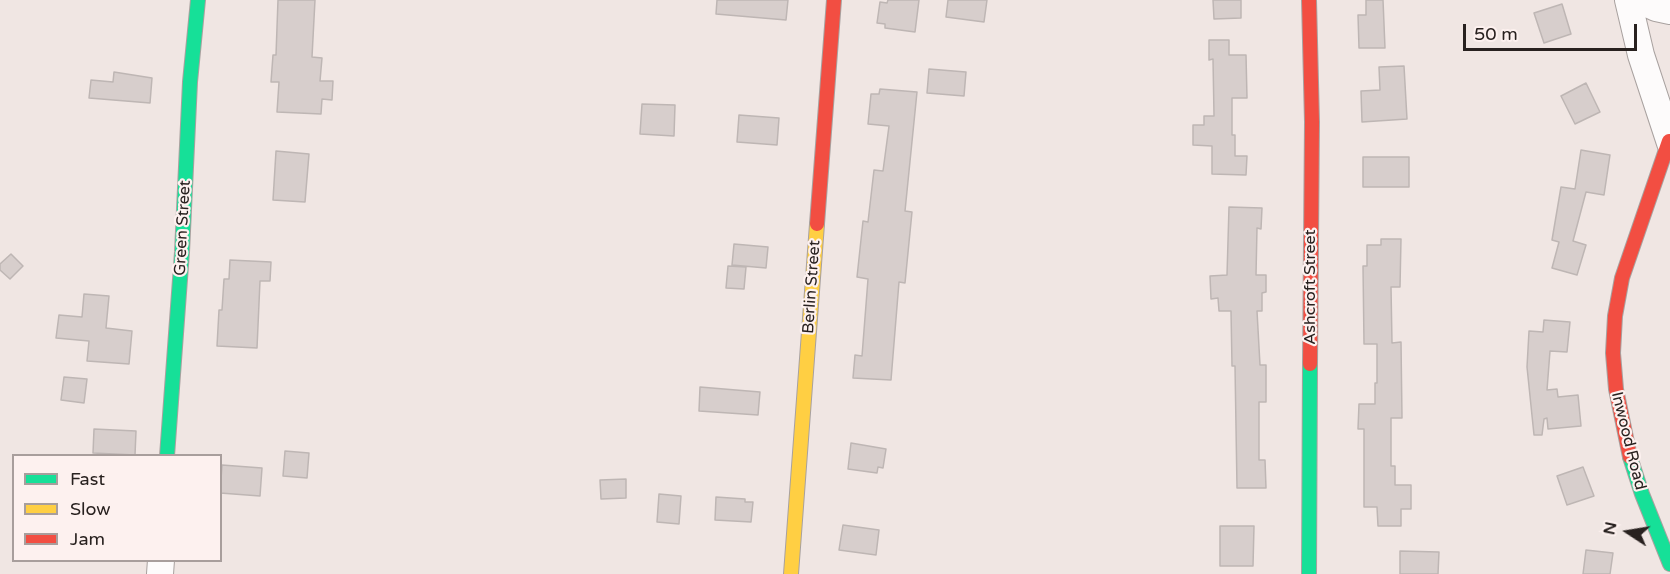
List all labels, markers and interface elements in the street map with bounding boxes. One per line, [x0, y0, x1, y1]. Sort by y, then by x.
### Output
scale bar [1466, 12, 1640, 50]
text: 50 m [1474, 23, 1518, 45]
street label: Green Street [171, 180, 195, 276]
street label: Ashcroft Street [1301, 229, 1321, 345]
street label: Berlin Street [799, 240, 825, 334]
street label: Inwood Road [1607, 390, 1649, 492]
legend [12, 454, 222, 562]
text: Fast [70, 468, 105, 490]
text: Slow [70, 498, 111, 520]
north arrow [1598, 502, 1658, 562]
text: N [1599, 520, 1622, 537]
text: Jam [70, 528, 105, 550]

